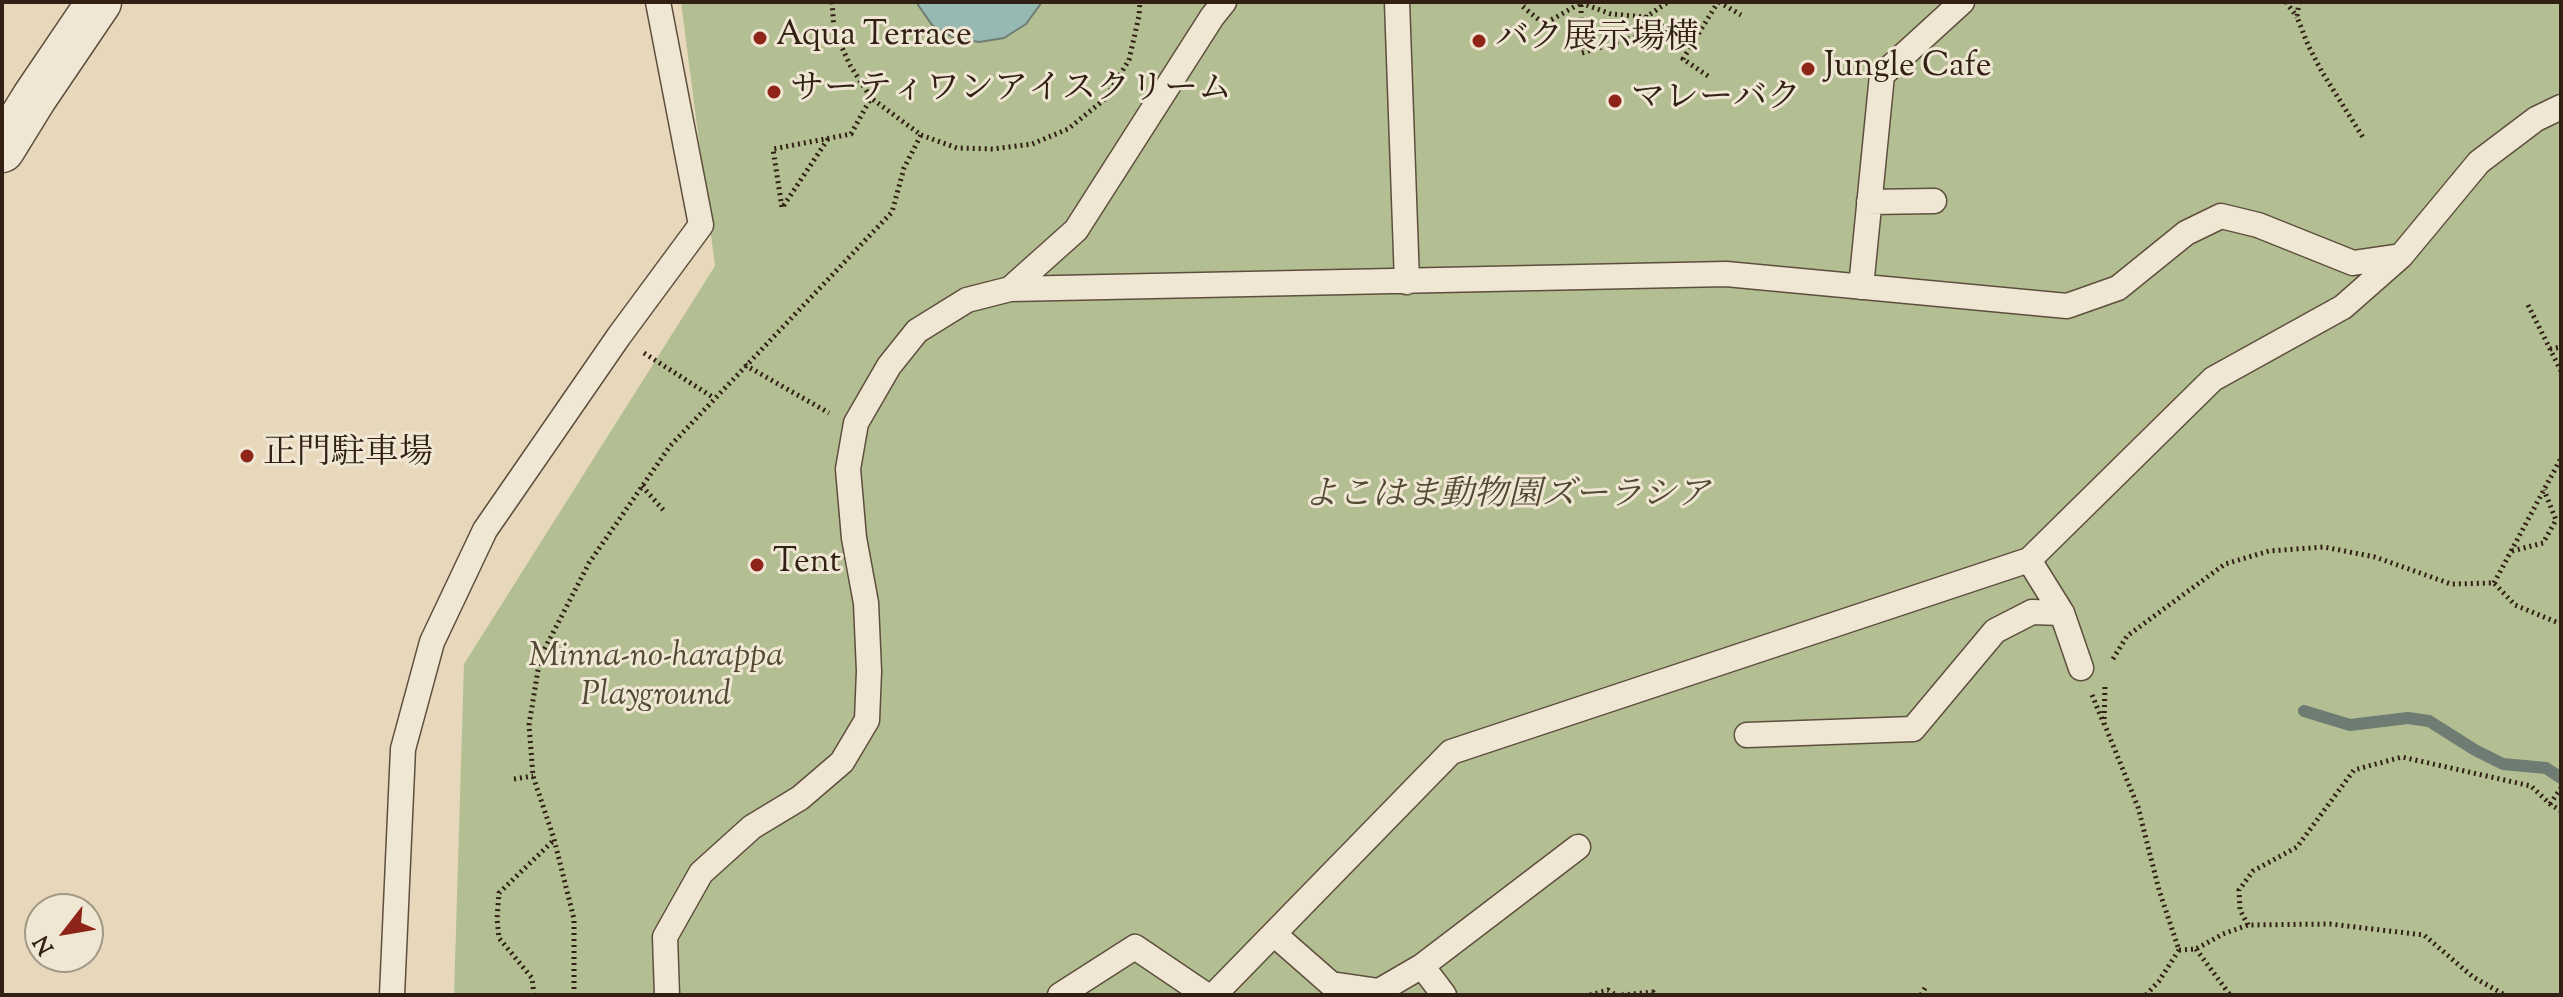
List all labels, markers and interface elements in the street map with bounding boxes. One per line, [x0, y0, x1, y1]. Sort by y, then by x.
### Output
place label: Aqua Terrace [776, 18, 972, 58]
place label: バク展示場横 [1495, 21, 1699, 61]
marker: Aqua Terrace [751, 29, 769, 47]
marker: バク展示場横 [1470, 32, 1488, 50]
place label: Jungle Cafe [1824, 49, 1992, 89]
marker: Jungle Cafe [1799, 60, 1817, 78]
place label: サーティワンアイスクリーム [790, 72, 1232, 112]
place label: マレーバク [1631, 81, 1801, 121]
marker: サーティワンアイスクリーム [765, 83, 783, 101]
marker: マレーバク [1606, 92, 1624, 110]
place label: 正門駐車場 [263, 436, 433, 476]
marker: 正門駐車場 [238, 447, 256, 465]
park label: よこはま動物園ズーラシア [1304, 478, 1710, 518]
place label: Tent [773, 545, 841, 585]
marker: Tent [748, 556, 766, 574]
park label: Minna-no-harappa Playground [528, 639, 784, 718]
north arrow [24, 893, 104, 973]
text: N [27, 929, 63, 960]

